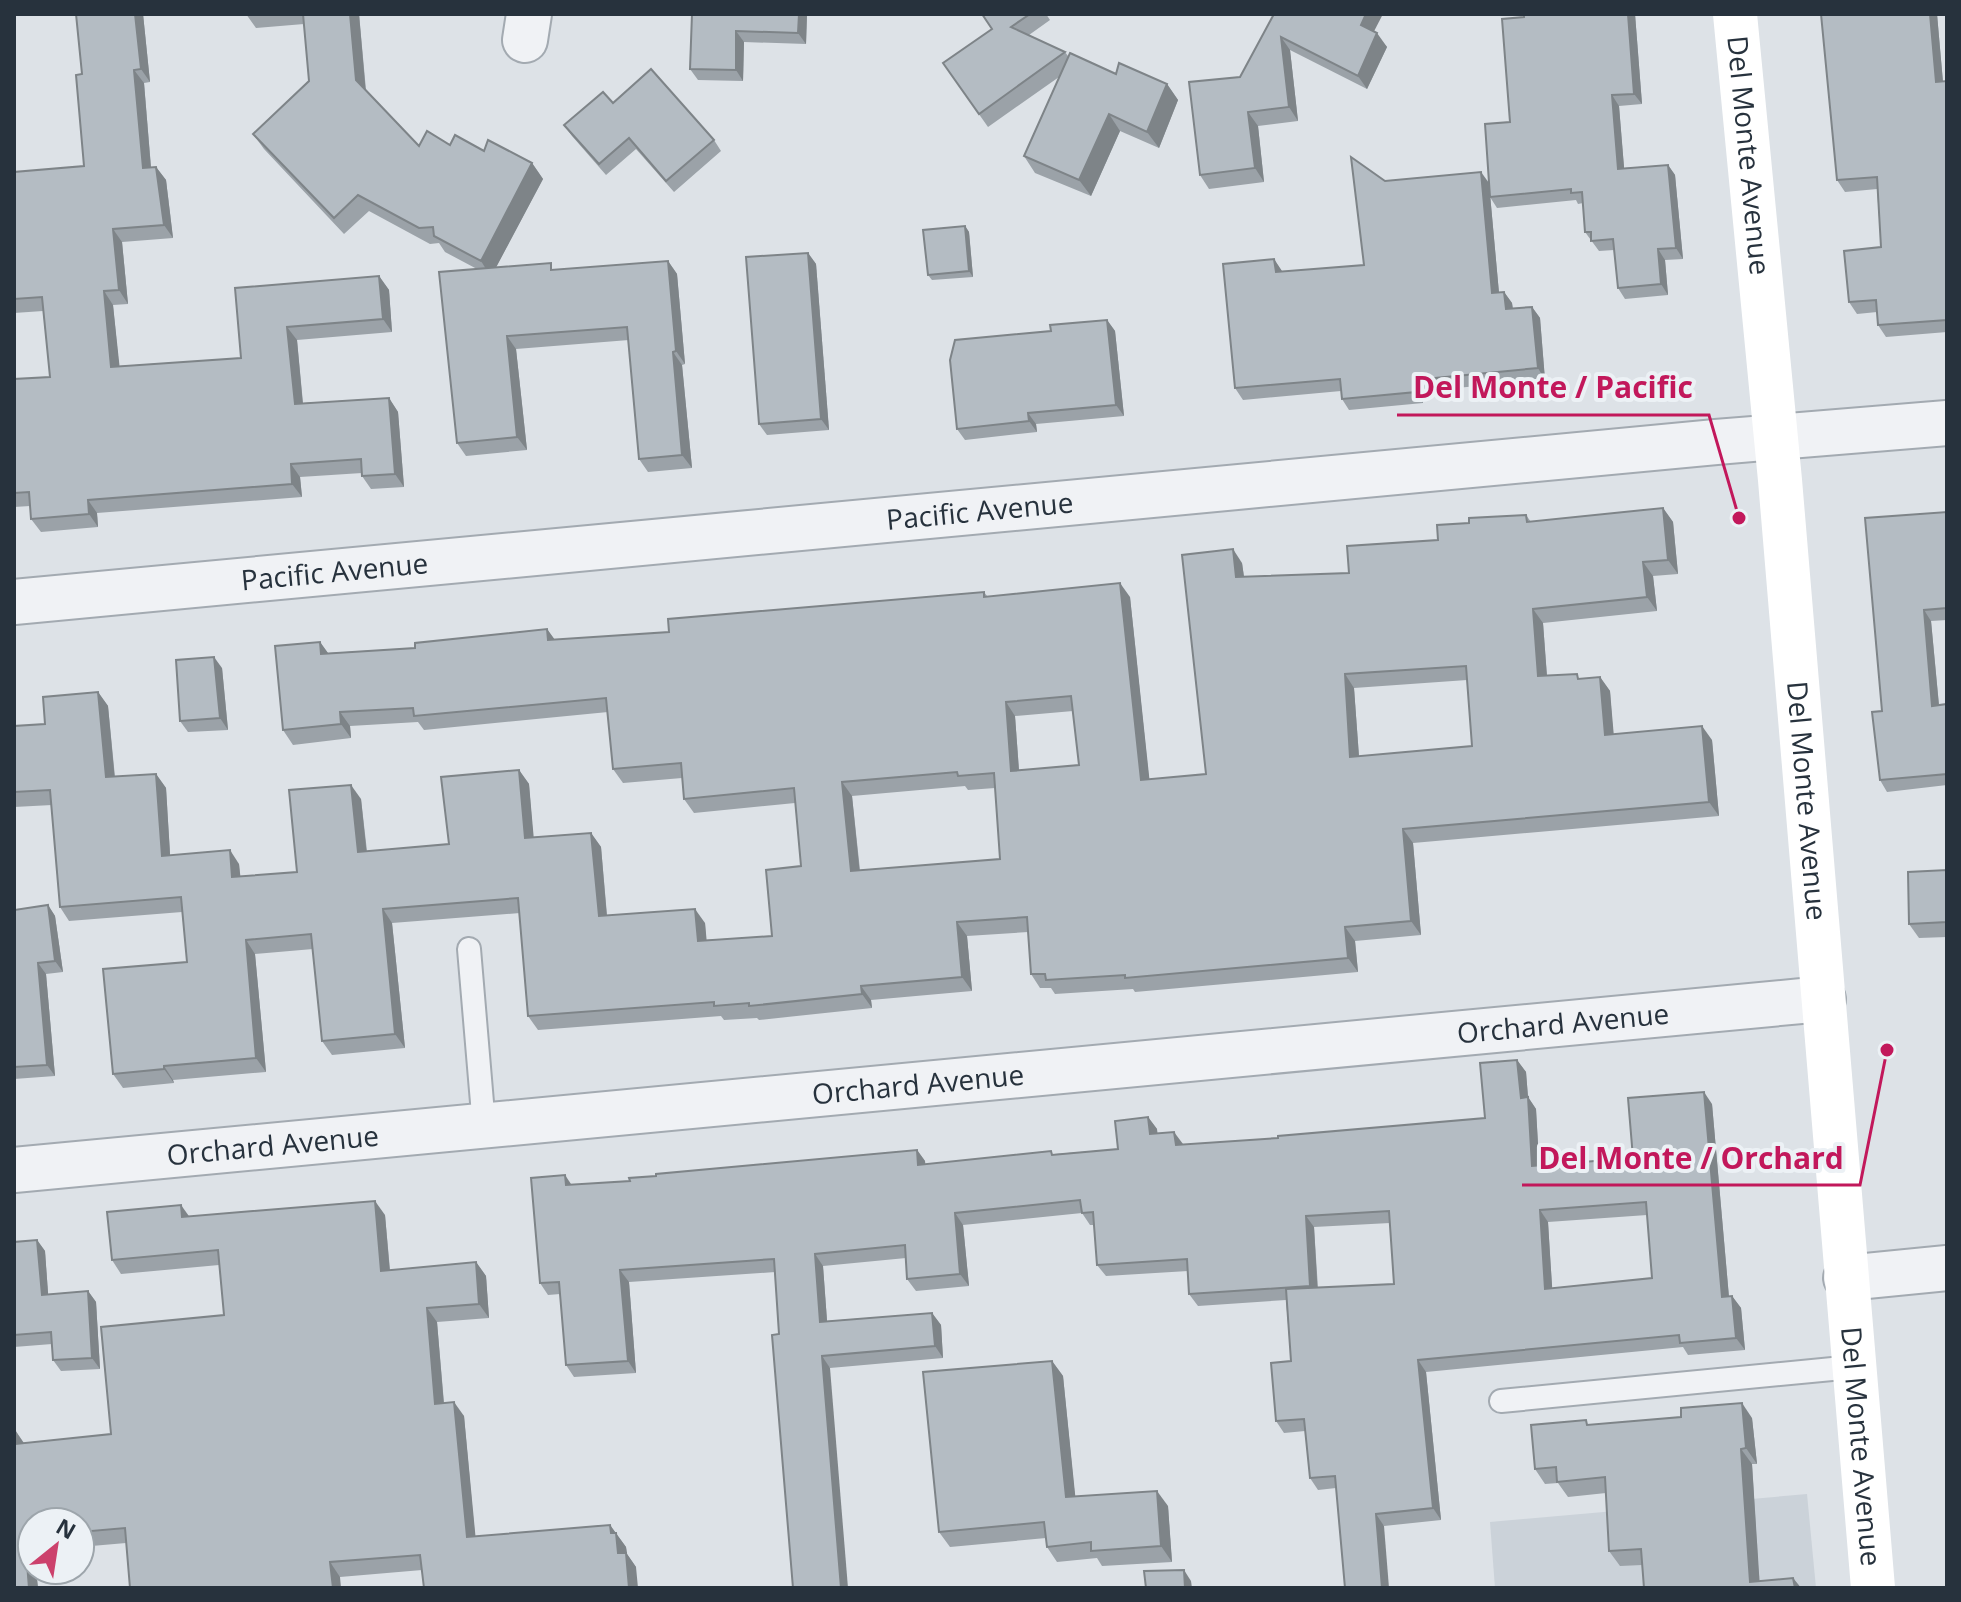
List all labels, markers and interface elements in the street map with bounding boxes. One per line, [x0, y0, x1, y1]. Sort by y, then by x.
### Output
street label: Del Monte Avenue [1719, 34, 1780, 277]
callout: Del Monte / Pacific [1397, 361, 1709, 415]
text: Del Monte / Pacific [1413, 366, 1693, 407]
street label: Pacific Avenue [884, 483, 1075, 538]
street label: Pacific Avenue [239, 543, 430, 599]
street label: Del Monte Avenue [1779, 679, 1837, 922]
street label: Orchard Avenue [1455, 994, 1671, 1052]
street label: Orchard Avenue [810, 1055, 1026, 1112]
street label: Orchard Avenue [165, 1116, 380, 1173]
callout: Del Monte / Orchard [1522, 1131, 1860, 1185]
text: Del Monte / Orchard [1538, 1137, 1844, 1178]
street label: Del Monte Avenue [1833, 1325, 1891, 1568]
north arrow [16, 1506, 96, 1586]
text: N [51, 1510, 82, 1545]

